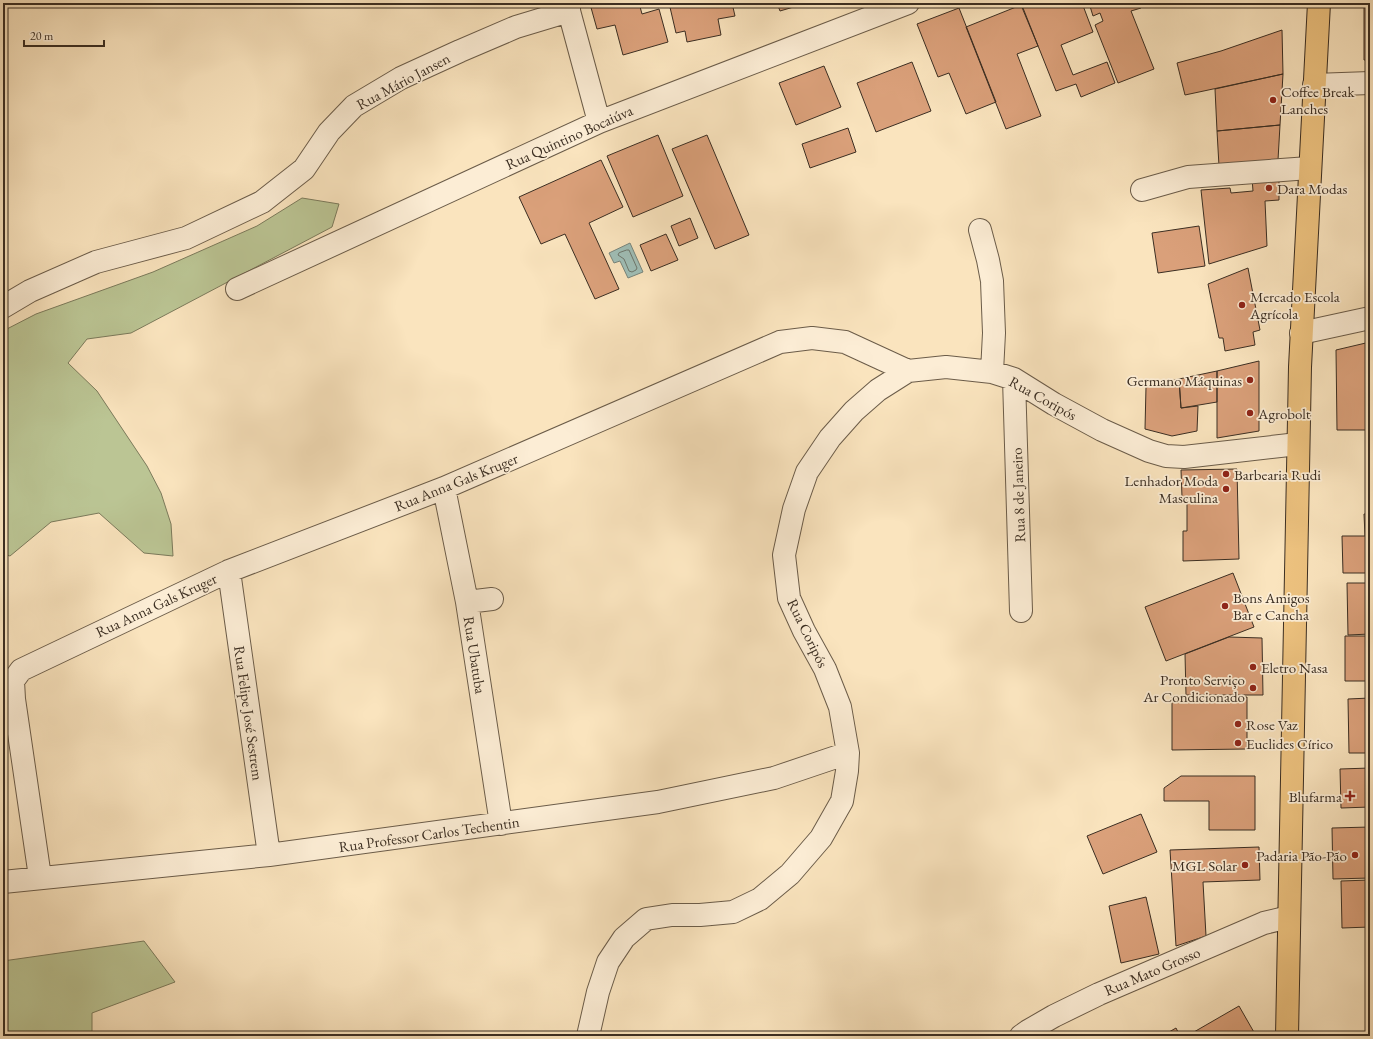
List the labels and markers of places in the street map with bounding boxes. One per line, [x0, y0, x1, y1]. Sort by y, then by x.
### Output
place label: Coffee Break Lanches [1281, 82, 1356, 118]
marker: Coffee Break Lanches [1268, 95, 1278, 105]
place label: Dara Modas [1277, 179, 1348, 198]
marker: Dara Modas [1264, 183, 1274, 193]
place label: Mercado Escola Agrícola [1249, 287, 1340, 323]
marker: Mercado Escola Agrícola [1237, 300, 1247, 310]
place label: Germano Máquinas [1127, 371, 1242, 390]
marker: Germano Máquinas [1245, 375, 1255, 385]
place label: Agrobolt [1257, 404, 1311, 423]
marker: Agrobolt [1245, 408, 1255, 418]
place label: Barbearia Rudi [1234, 465, 1321, 484]
marker: Barbearia Rudi [1221, 469, 1231, 479]
place label: Lenhador Moda Masculina [1125, 471, 1218, 507]
marker: Lenhador Moda Masculina [1221, 484, 1231, 494]
place label: Bons Amigos Bar e Cancha [1233, 588, 1310, 624]
marker: Bons Amigos Bar e Cancha [1220, 601, 1230, 611]
place label: Eletro Nasa [1261, 658, 1328, 677]
marker: Eletro Nasa [1248, 662, 1258, 672]
place label: Pronto Serviço Ar Condicionado [1142, 670, 1245, 706]
marker: Pronto Serviço Ar Condicionado [1248, 683, 1258, 693]
place label: Rose Vaz [1246, 715, 1298, 734]
marker: Rose Vaz [1233, 719, 1243, 729]
place label: Euclides Círico [1246, 734, 1333, 753]
marker: Euclides Círico [1233, 738, 1243, 748]
place label: Blufarma [1289, 787, 1342, 806]
marker: Blufarma [1345, 791, 1355, 801]
place label: Padaria Pão-Pão [1256, 846, 1347, 865]
marker: Padaria Pão-Pão [1350, 850, 1360, 860]
place label: MGL Solar [1172, 856, 1237, 875]
marker: MGL Solar [1240, 860, 1250, 870]

